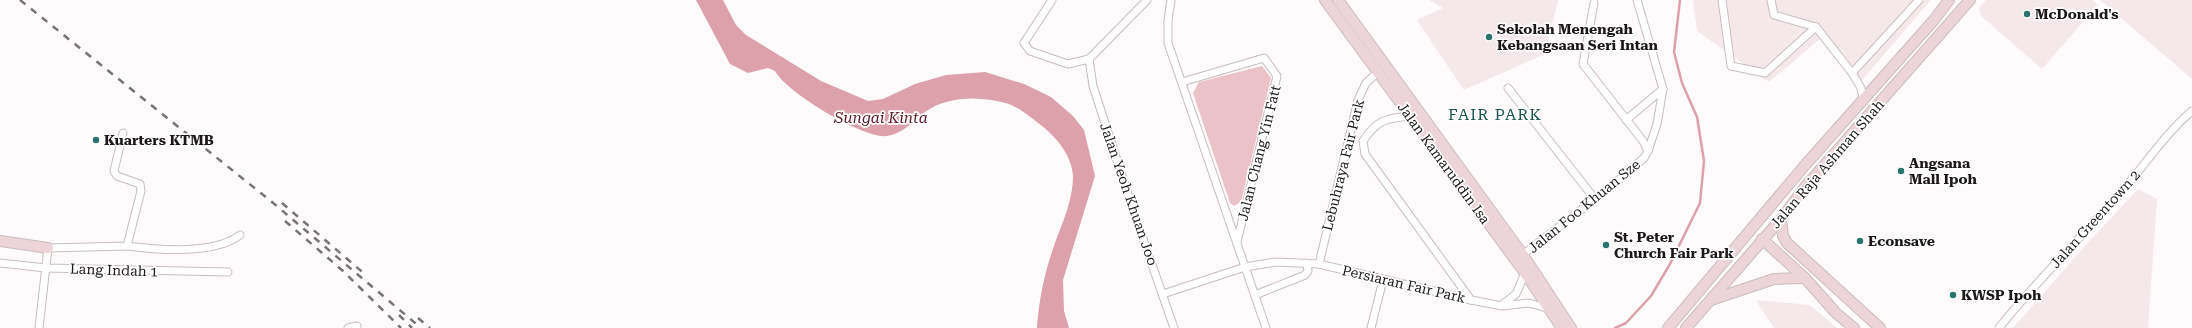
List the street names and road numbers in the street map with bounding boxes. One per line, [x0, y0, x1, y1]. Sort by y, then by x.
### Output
street label: Jalan Chang Yin Fatt [1234, 84, 1284, 222]
street label: Jalan Raja Ashman Shah [1767, 96, 1887, 232]
street label: Lebuhraya Fair Park [1319, 97, 1367, 232]
street label: Jalan Kamaruddin Isa [1394, 99, 1494, 227]
street label: Jalan Yeoh Khuan Joo [1097, 120, 1161, 268]
street label: Jalan Foo Khuan Sze [1525, 156, 1643, 256]
street label: Jalan Greentown 2 [2047, 167, 2143, 271]
street label: Lang Indah 1 [70, 260, 159, 280]
street label: Persiaran Fair Park [1341, 262, 1468, 306]

